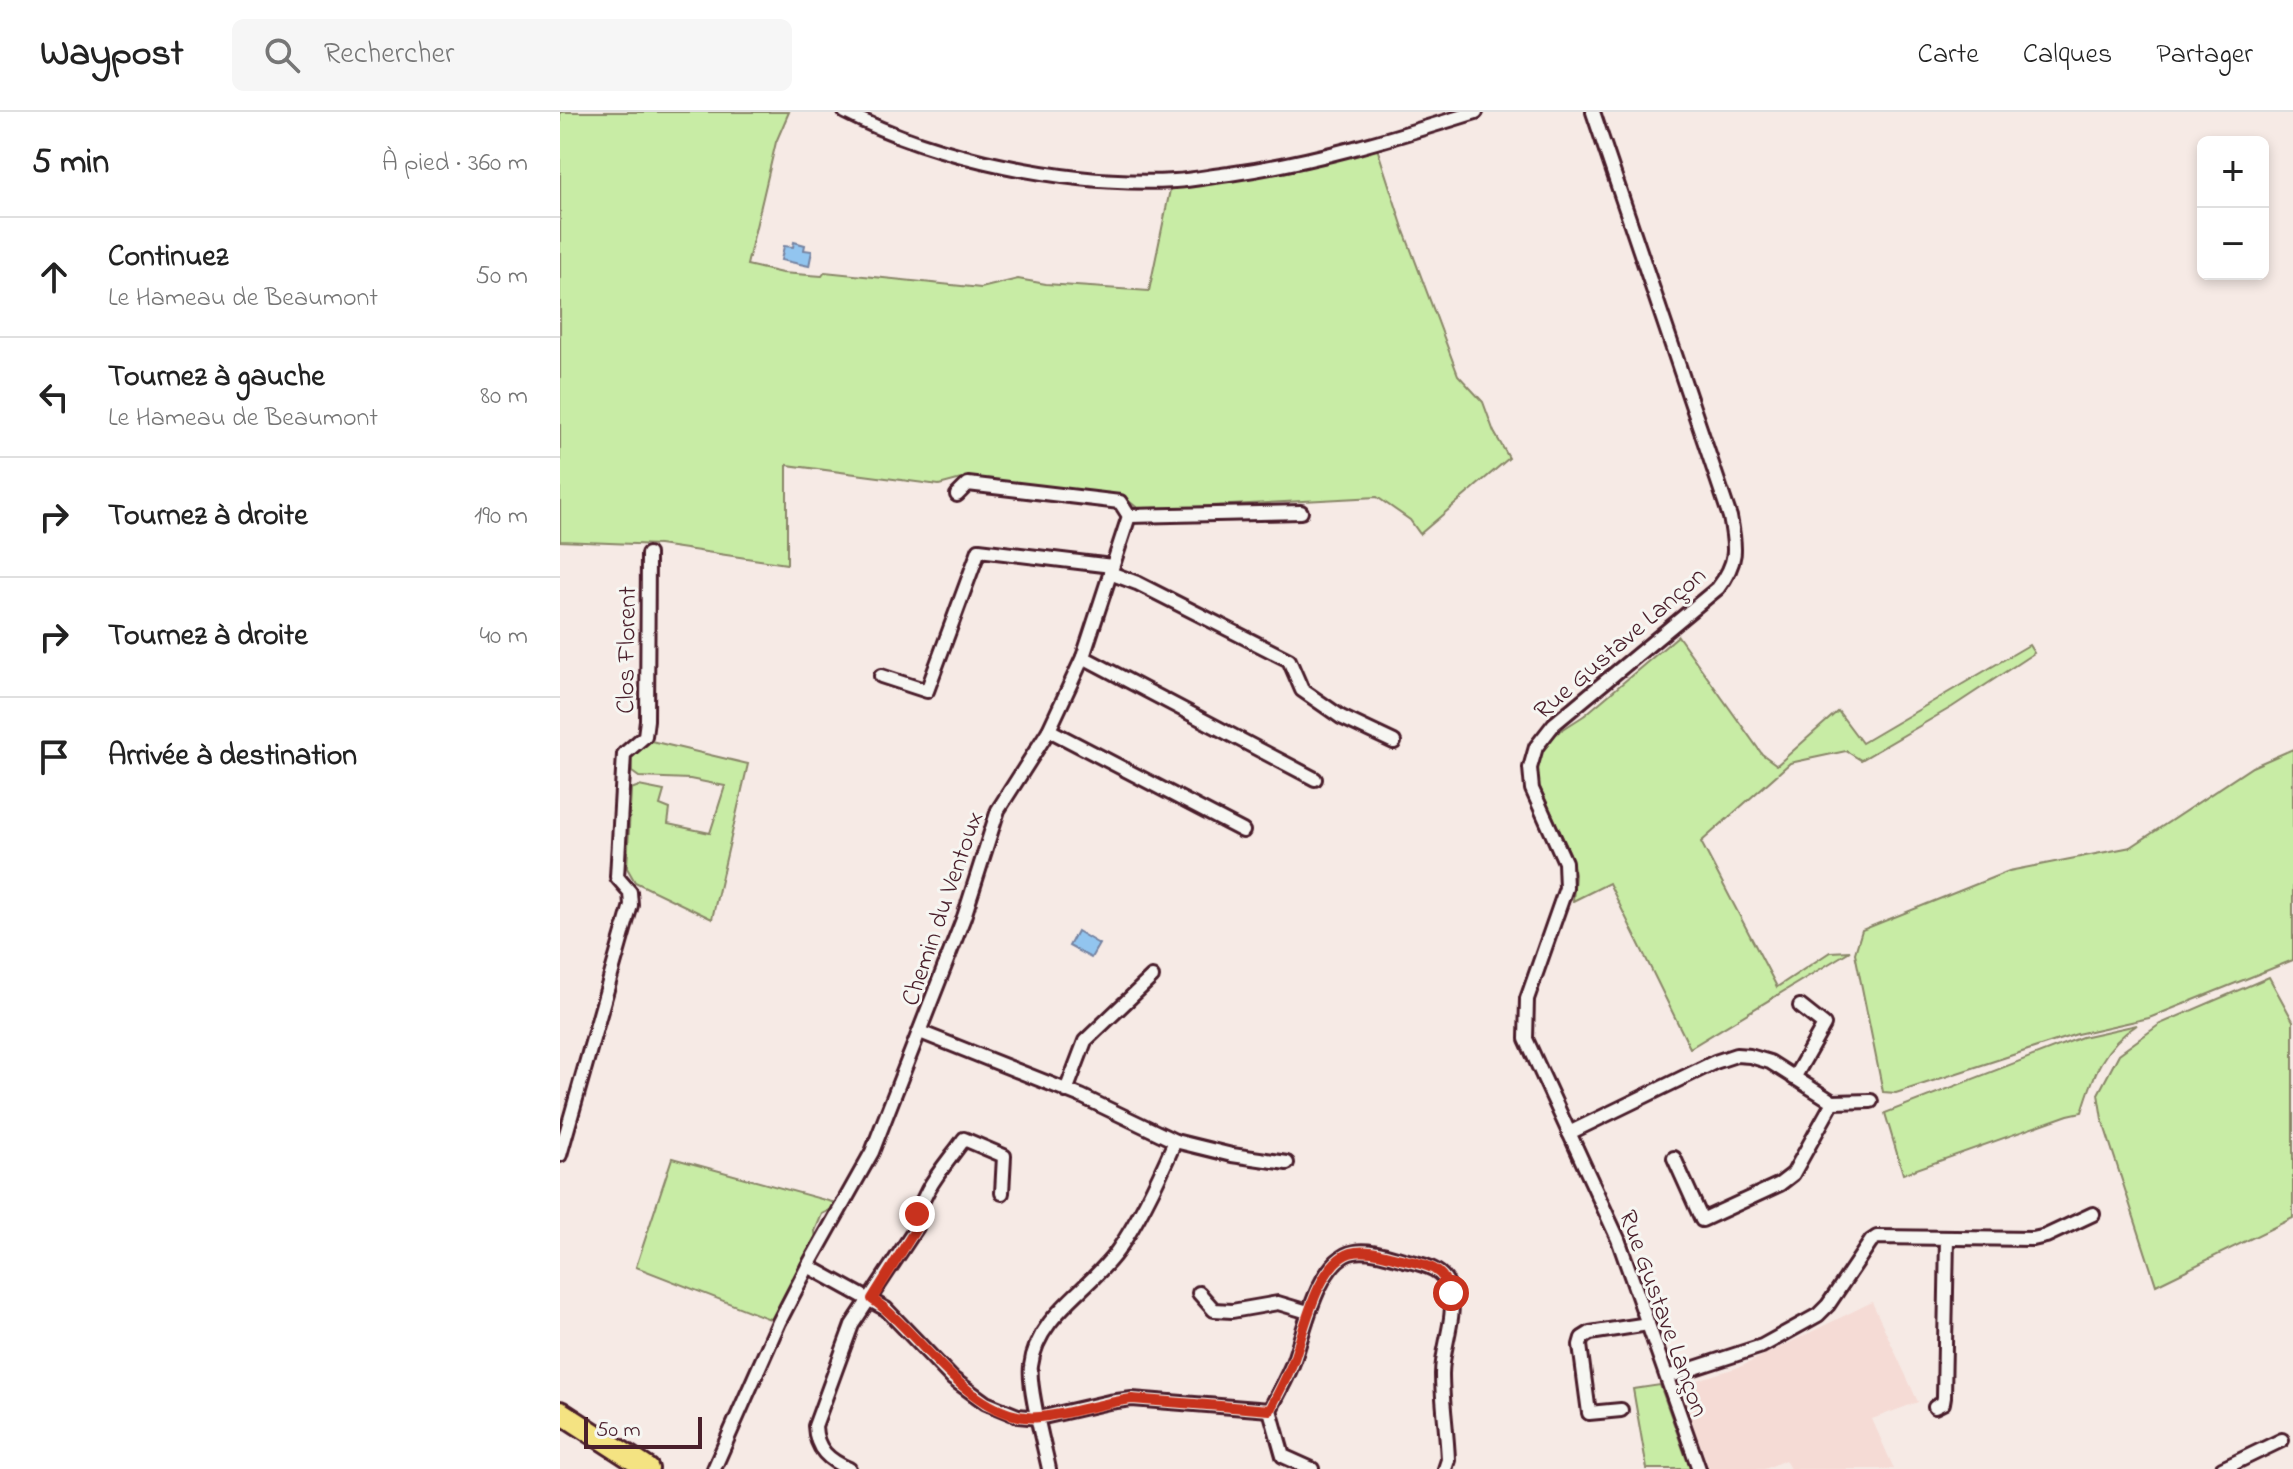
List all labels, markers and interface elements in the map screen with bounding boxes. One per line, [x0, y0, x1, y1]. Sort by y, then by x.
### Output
search box [232, 19, 792, 91]
text: Waypost [40, 27, 184, 83]
icon: search [260, 33, 304, 77]
text: Rechercher [324, 33, 454, 77]
text: Carte [1918, 35, 1979, 76]
text: Calques [2023, 35, 2112, 76]
text: Partager [2156, 35, 2253, 76]
map controls [2197, 136, 2269, 280]
button: + [2197, 136, 2269, 208]
text: 5 min [32, 139, 109, 189]
text: À pied · 360 m [382, 145, 528, 183]
button: − [2197, 208, 2269, 280]
text: Continuez [108, 236, 228, 280]
icon: ahead [32, 255, 76, 299]
text: 50 m [475, 258, 528, 296]
text: Le Hameau de Beaumont [108, 280, 378, 318]
text: Tournez à gauche [108, 356, 325, 400]
icon: left [32, 375, 76, 419]
text: 80 m [480, 378, 528, 416]
text: Le Hameau de Beaumont [108, 400, 378, 438]
icon: right [32, 495, 76, 539]
text: Tournez à droite [108, 495, 308, 539]
text: 190 m [474, 498, 528, 536]
street label: Rue Gustave Lançon [1526, 558, 1716, 730]
street label: Clos Florent [608, 586, 648, 714]
icon: right [32, 615, 76, 659]
text: Tournez à droite [108, 615, 308, 659]
text: 40 m [479, 618, 528, 656]
icon: arrive [32, 735, 76, 779]
text: Arrivée à destination [108, 735, 357, 779]
street label: Chemin du Ventoux [893, 806, 995, 1011]
route end [899, 1196, 935, 1232]
street label: Rue Gustave Lançon [1607, 1205, 1717, 1423]
route start [1433, 1275, 1469, 1311]
scale bar [584, 1413, 702, 1449]
text: 50 m [596, 1415, 641, 1447]

